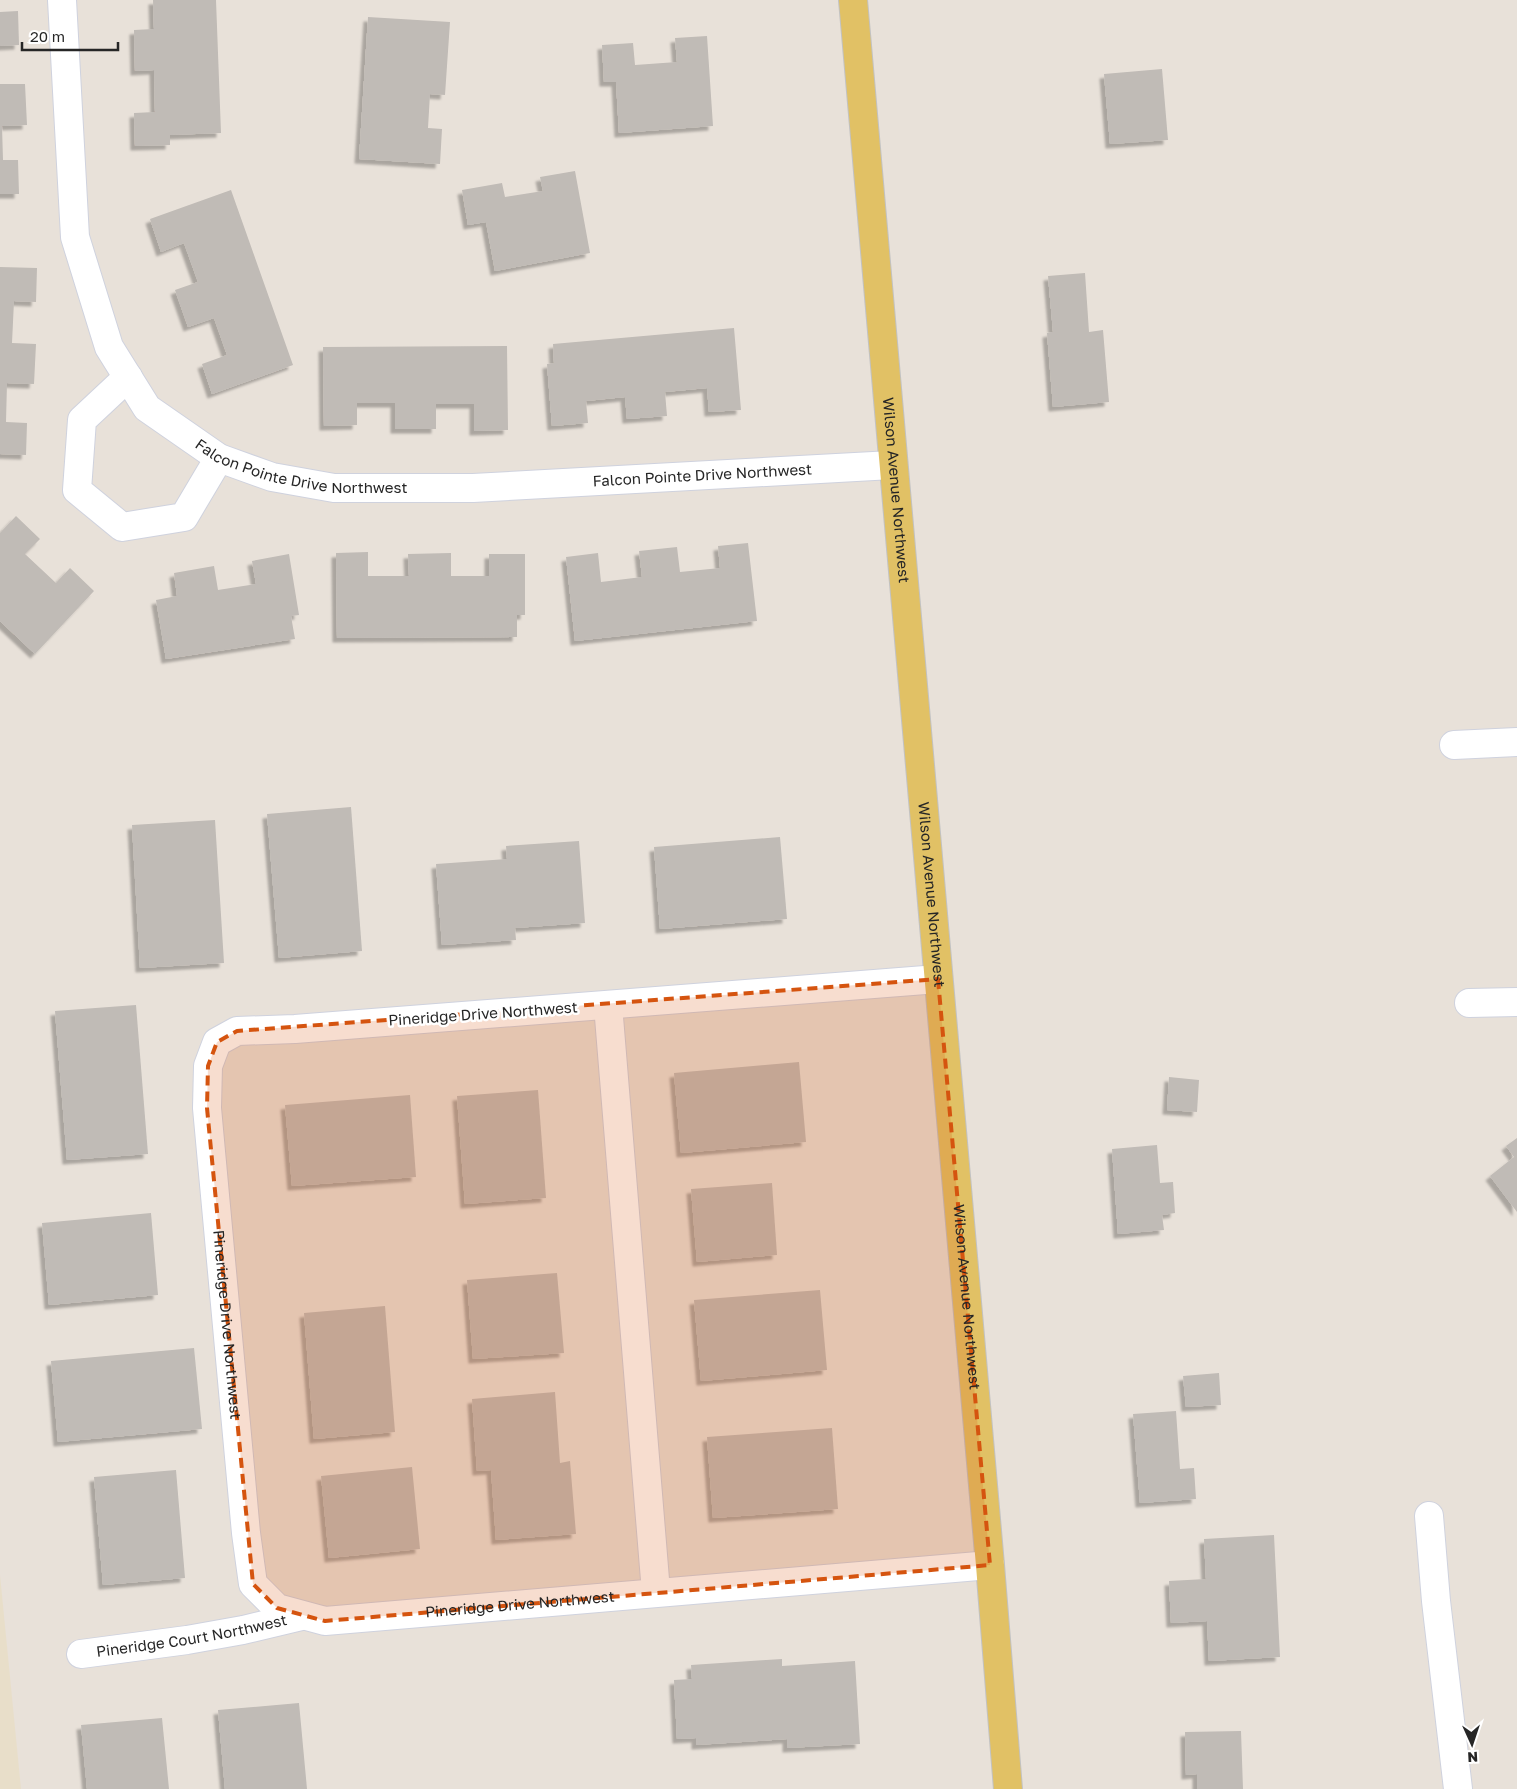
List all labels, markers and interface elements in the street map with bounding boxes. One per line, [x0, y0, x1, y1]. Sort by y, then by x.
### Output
scale bar [22, 20, 119, 52]
text: 20 m [30, 27, 65, 45]
street label: Wilson Avenue Northwest [880, 396, 914, 584]
street label: Falcon Pointe Drive Northwest [192, 434, 408, 496]
street label: Falcon Pointe Drive Northwest [592, 459, 812, 489]
street label: Wilson Avenue Northwest [915, 801, 949, 988]
street label: Pineridge Drive Northwest [388, 997, 578, 1029]
street label: Wilson Avenue Northwest [950, 1203, 985, 1391]
street label: Pineridge Drive Northwest [210, 1229, 246, 1420]
street label: Pineridge Drive Northwest [424, 1587, 615, 1621]
street label: Pineridge Court Northwest [95, 1610, 288, 1660]
north arrow [1447, 1719, 1497, 1769]
text: N [1467, 1749, 1478, 1766]

